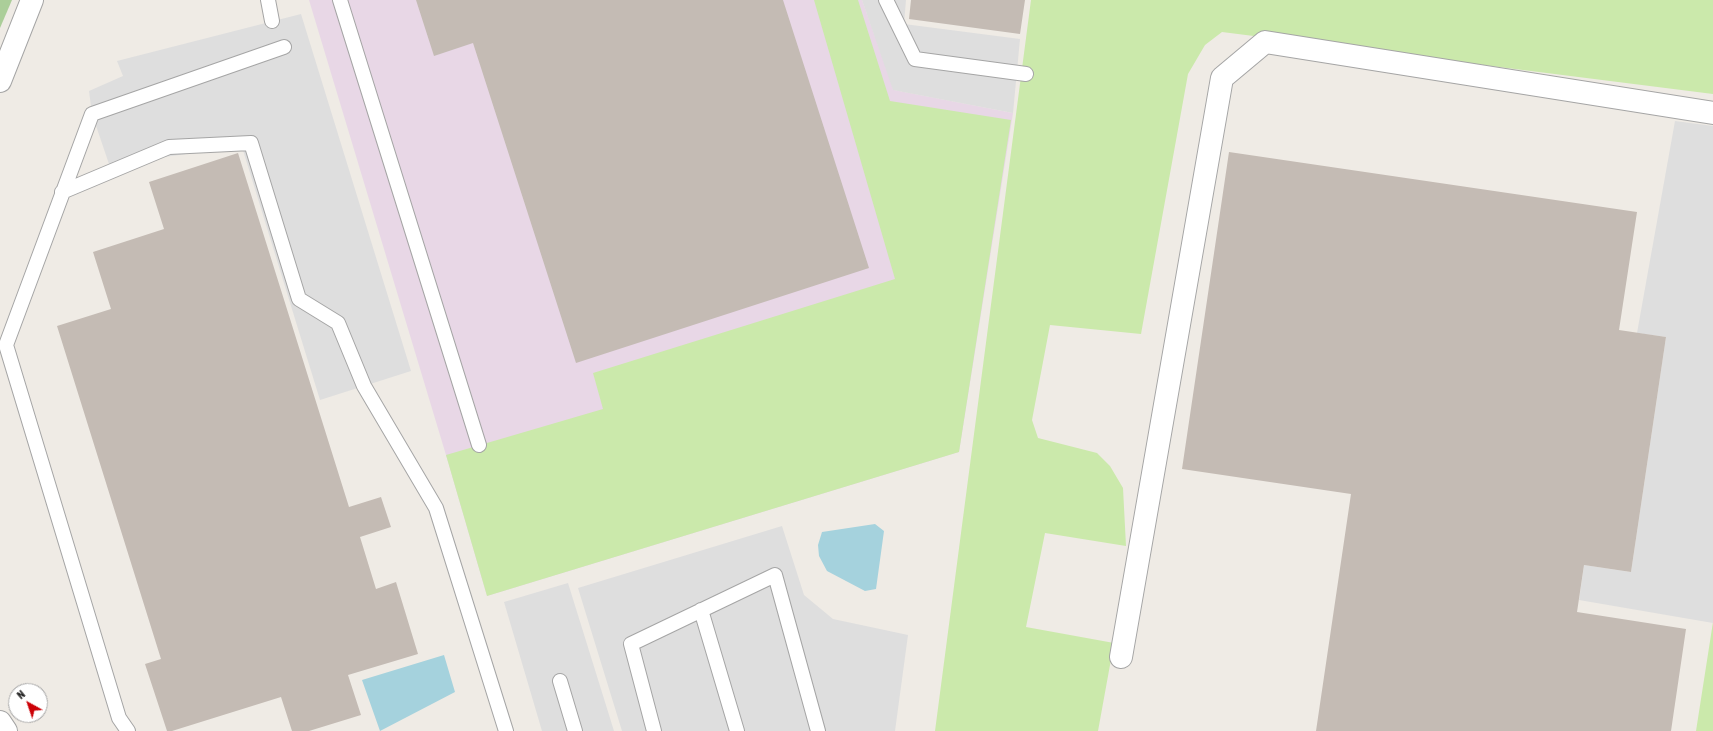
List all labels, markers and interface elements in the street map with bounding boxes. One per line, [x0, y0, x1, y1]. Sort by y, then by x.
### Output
north arrow [8, 683, 48, 723]
text: N [15, 688, 27, 701]

